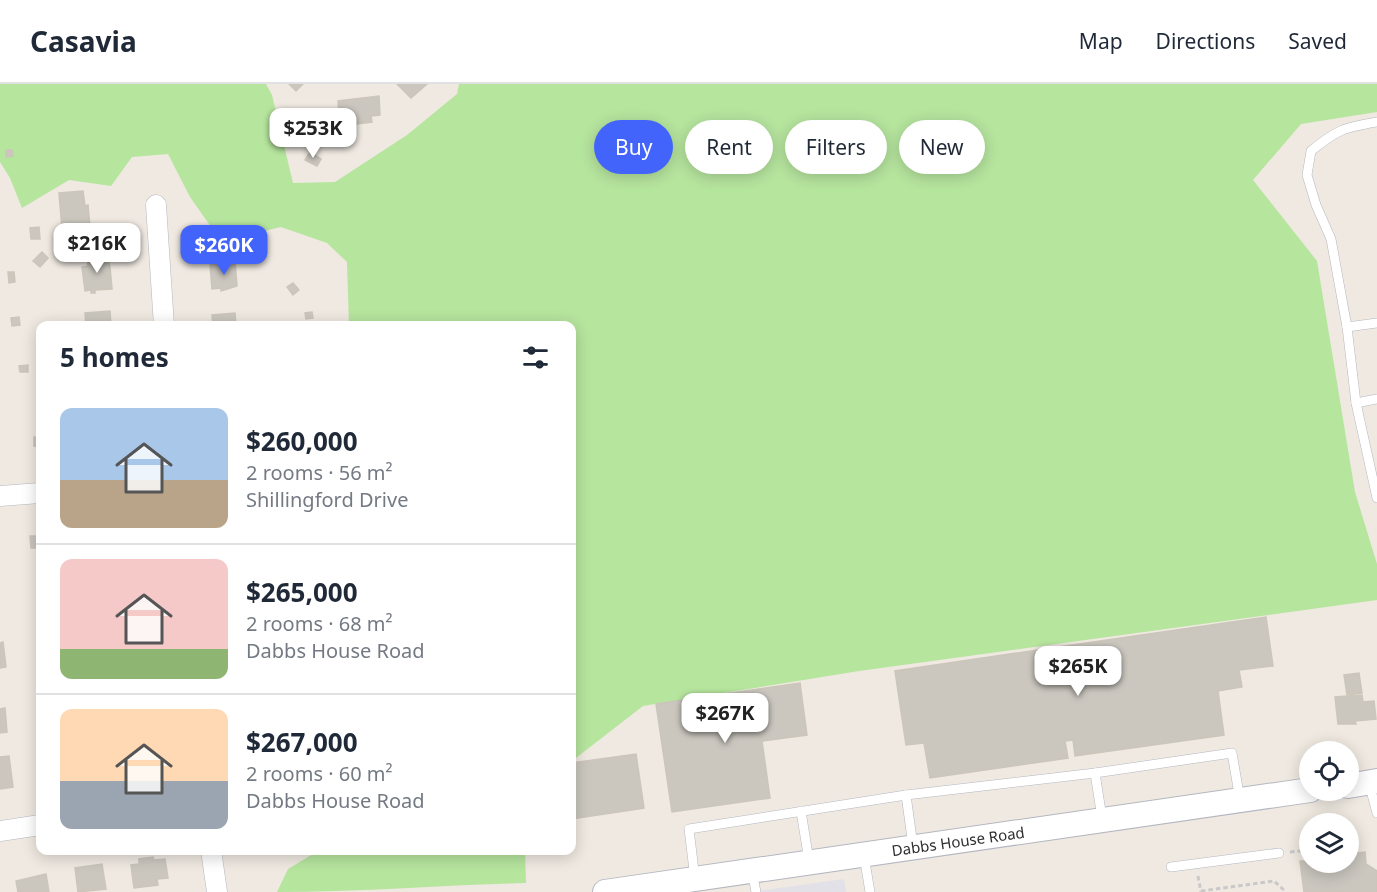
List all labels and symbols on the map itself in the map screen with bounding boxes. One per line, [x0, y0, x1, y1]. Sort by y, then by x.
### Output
pin: $253K [271, 108, 355, 159]
pin: $216K [55, 223, 139, 274]
pin: $260K [182, 225, 266, 276]
pin: $265K [1036, 646, 1120, 697]
pin: $267K [683, 693, 767, 744]
street label: Dabbs House Road [890, 822, 1026, 860]

